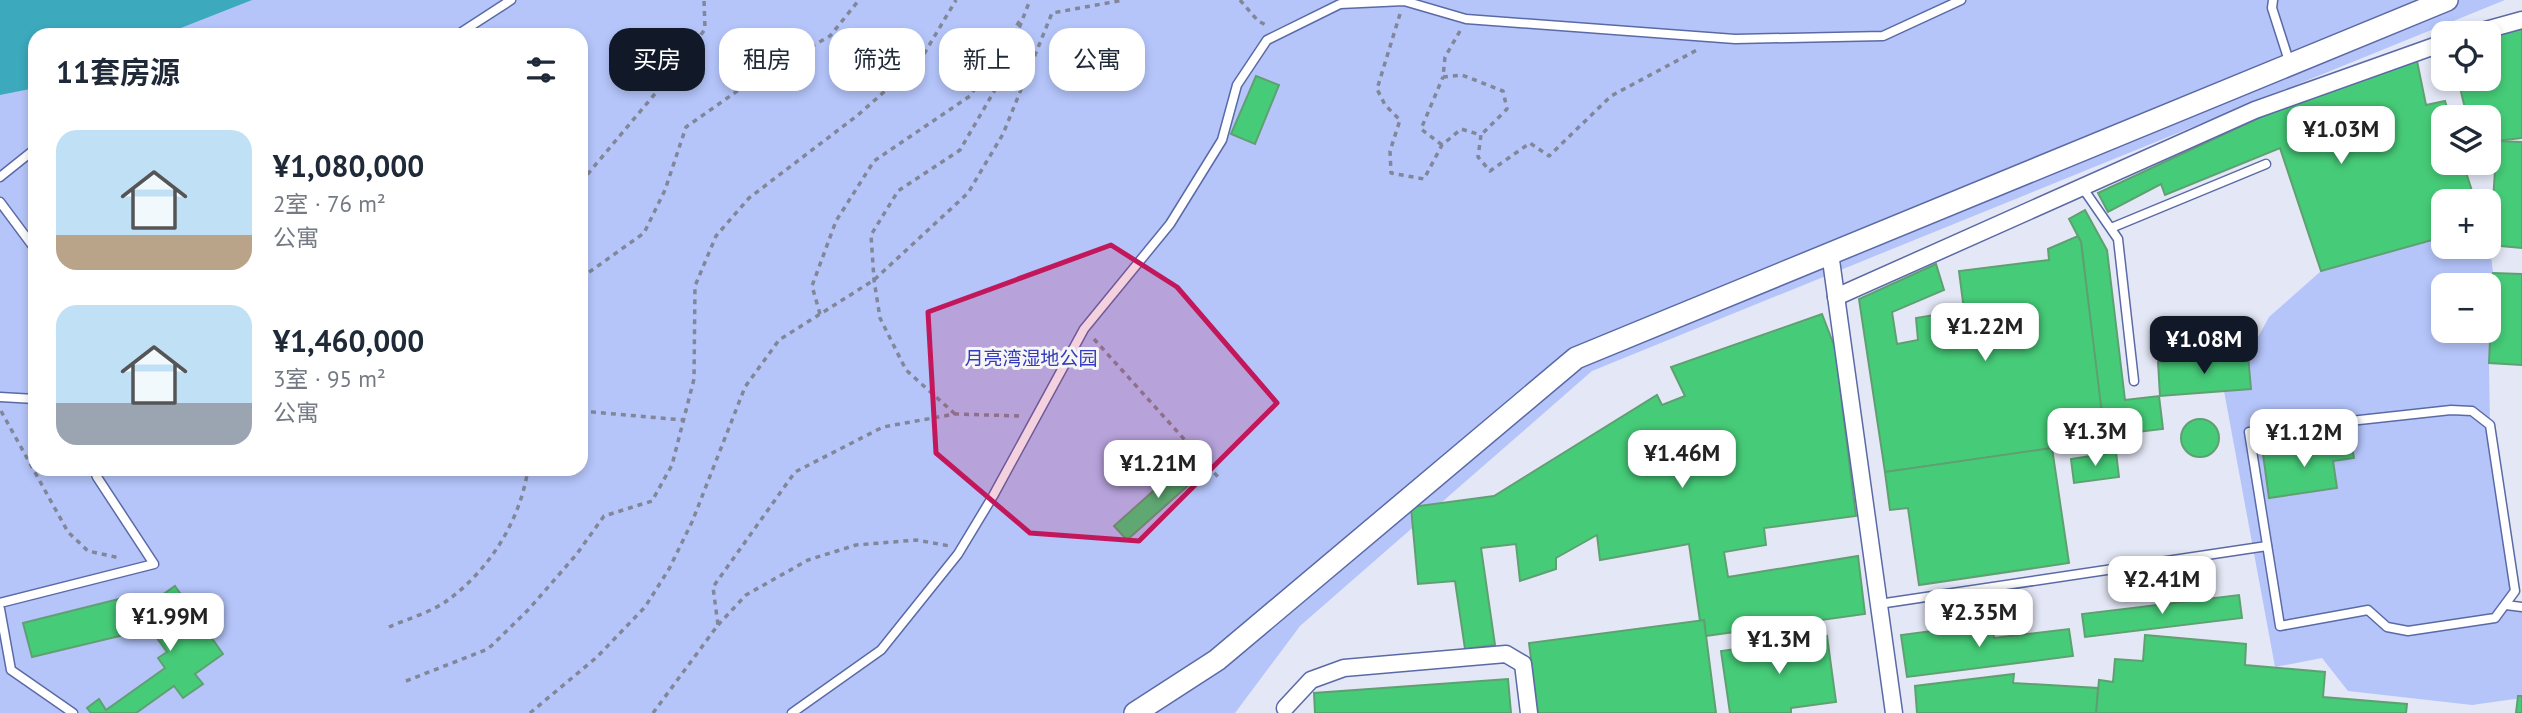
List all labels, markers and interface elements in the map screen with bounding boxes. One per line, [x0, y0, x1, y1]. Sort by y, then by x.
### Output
map controls [2431, 21, 2501, 343]
button: locate [2431, 21, 2501, 91]
chip: 买房 [609, 28, 705, 91]
chip: 租房 [719, 28, 815, 91]
chip: 筛选 [829, 28, 925, 91]
chip: 新上 [939, 28, 1035, 91]
chip: 公寓 [1049, 28, 1145, 91]
icon: filters [522, 51, 560, 89]
text: 11套房源 [56, 52, 180, 91]
button: layers [2431, 105, 2501, 175]
pin: ¥1.03M [2284, 106, 2398, 166]
text: ¥1.03M [2303, 114, 2379, 143]
text: ¥1,080,000 [273, 146, 424, 185]
icon: home [112, 158, 196, 242]
text: 2室 · 76 m² [273, 189, 386, 218]
button: + [2431, 189, 2501, 259]
text: 公寓 [273, 223, 319, 252]
button: − [2431, 273, 2501, 343]
pin: ¥1.22M [1928, 304, 2042, 363]
text: ¥1.22M [1947, 311, 2023, 340]
pin: ¥1.08M [2147, 316, 2261, 376]
text: ¥1,460,000 [273, 321, 424, 360]
text: ¥1.08M [2166, 324, 2242, 353]
icon: home [112, 333, 196, 417]
park label: 月亮湾湿地公园 [964, 346, 1098, 370]
text: 3室 · 95 m² [273, 364, 386, 393]
text: 公寓 [273, 398, 319, 427]
pin: ¥1.3M [2046, 408, 2144, 468]
pin: ¥1.12M [2247, 410, 2361, 469]
text: ¥1.3M [2063, 416, 2127, 445]
text: ¥1.12M [2266, 417, 2342, 446]
pin: ¥1.46M [1625, 430, 1739, 490]
text: ¥1.46M [1644, 438, 1720, 467]
pin: ¥1.21M [1101, 440, 1215, 500]
text: ¥1.21M [1120, 448, 1196, 477]
pin: ¥2.41M [2105, 556, 2219, 616]
text: ¥2.41M [2124, 564, 2200, 593]
pin: ¥2.35M [1922, 590, 2036, 649]
pin: ¥1.99M [113, 594, 227, 653]
text: ¥2.35M [1941, 597, 2017, 626]
text: ¥1.99M [132, 601, 208, 630]
pin: ¥1.3M [1730, 616, 1828, 676]
text: ¥1.3M [1747, 624, 1811, 653]

